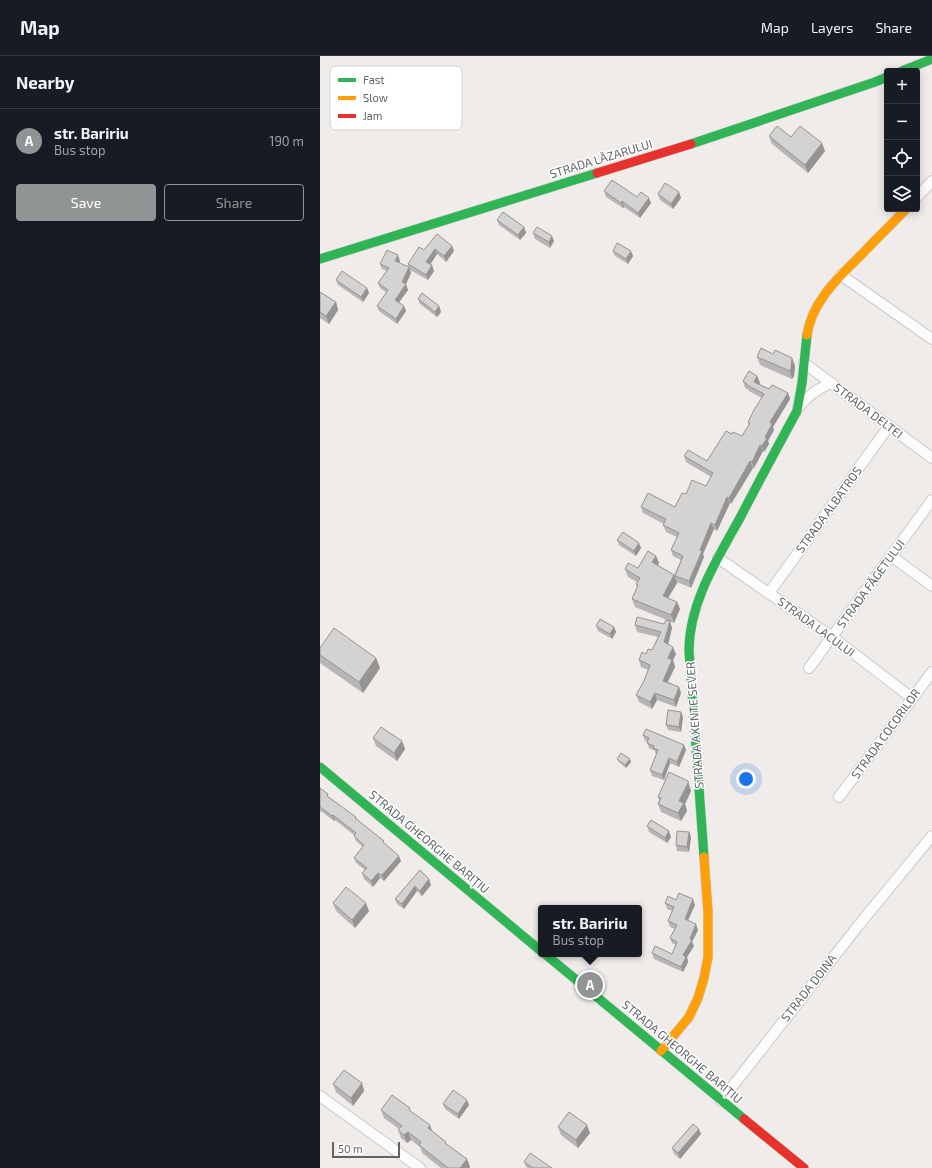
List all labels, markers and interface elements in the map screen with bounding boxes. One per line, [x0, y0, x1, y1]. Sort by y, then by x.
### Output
text: Map [20, 16, 60, 39]
text: Map [761, 19, 789, 36]
text: Layers [811, 19, 853, 36]
text: Share [875, 19, 912, 36]
legend [330, 66, 462, 130]
map controls [884, 68, 920, 212]
button: + [884, 68, 920, 104]
text: Nearby [16, 72, 74, 92]
text: Fast [363, 73, 385, 86]
text: Slow [363, 91, 388, 104]
button: − [884, 104, 920, 140]
text: Jam [363, 109, 382, 122]
text: str. Baririu [54, 124, 129, 142]
text: A [25, 133, 33, 149]
text: 190 m [269, 133, 304, 149]
street label: STRADA LĂZARULUI [548, 136, 654, 180]
button: locate [884, 140, 920, 176]
text: Bus stop [54, 142, 105, 158]
button: layers [884, 176, 920, 212]
button: Save [16, 184, 156, 221]
button: Share [164, 184, 304, 221]
street label: STRADA DELTEI [831, 380, 906, 441]
street label: STRADA ALBATROS [792, 463, 864, 555]
street label: STRADA FĂGETULUI [833, 536, 907, 630]
street label: STRADA LACULUI [775, 594, 858, 659]
street label: STRADA AXENTE SEVER [683, 661, 705, 789]
street label: STRADA COCORILOR [848, 686, 923, 781]
your location [736, 769, 756, 789]
street label: STRADA GHEORGHE BARIȚIU [365, 787, 493, 897]
popup [538, 905, 642, 957]
text: str. Baririu [553, 914, 627, 932]
text: Bus stop [553, 932, 604, 948]
street label: STRADA DOINA [778, 951, 839, 1024]
pin: A [577, 970, 603, 1000]
street label: STRADA GHEORGHE BARIȚIU [618, 997, 746, 1107]
scale bar [332, 1140, 400, 1159]
text: 50 m [338, 1142, 363, 1155]

